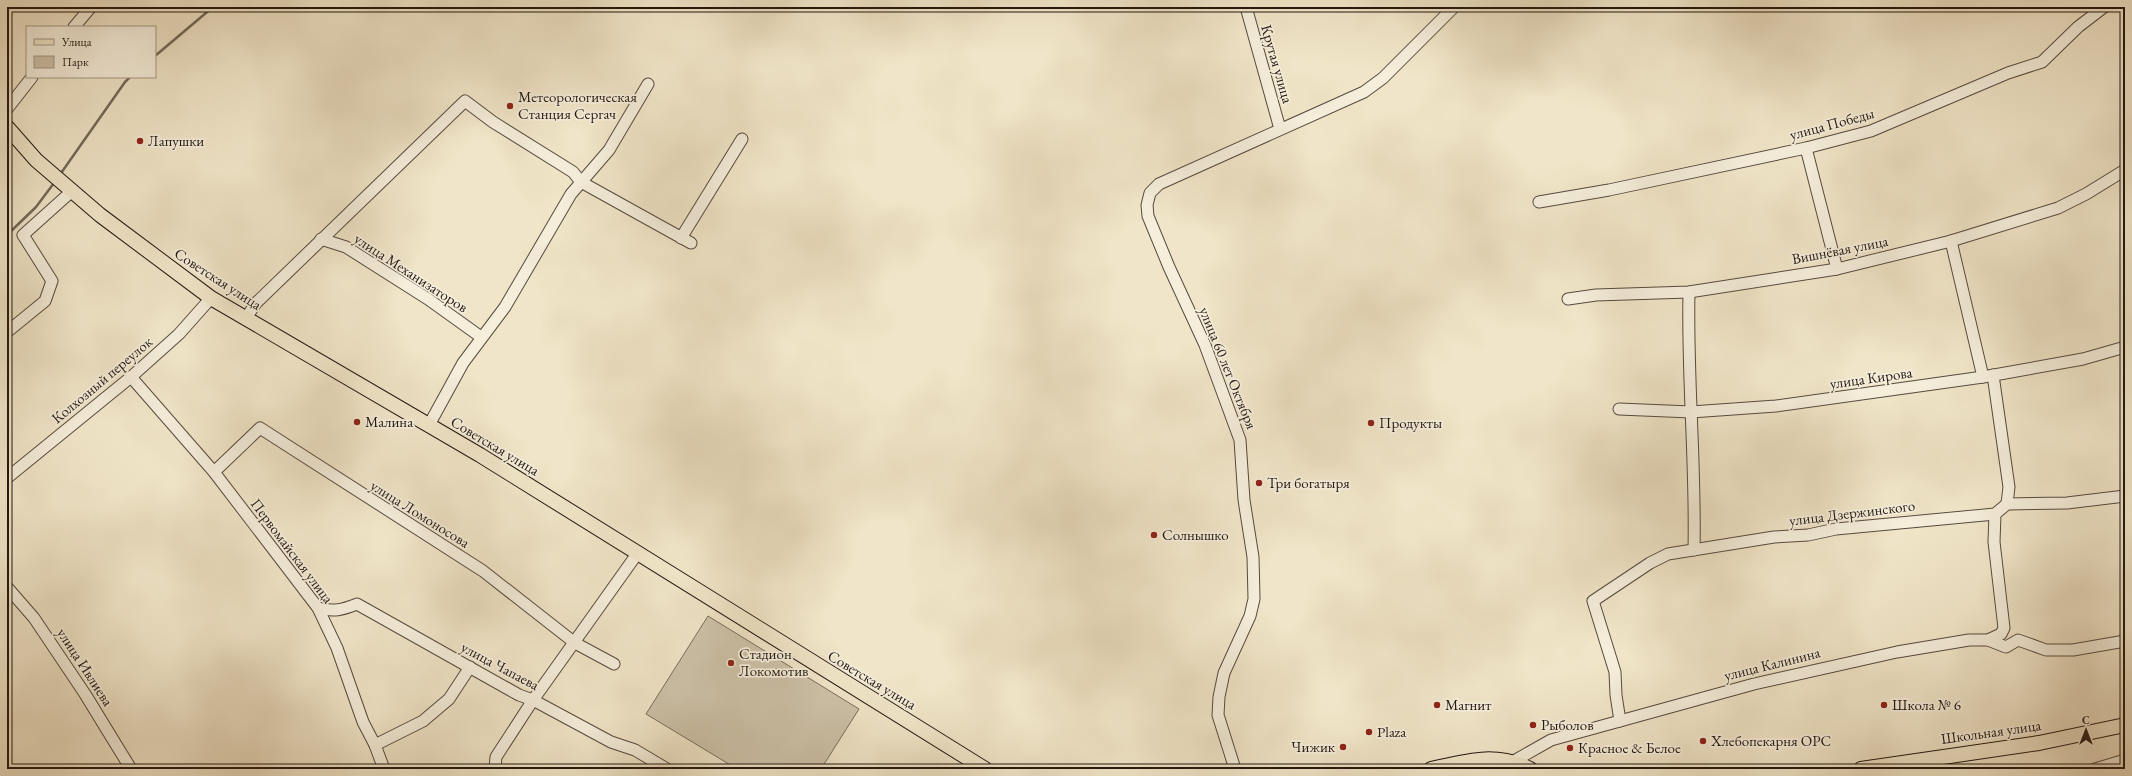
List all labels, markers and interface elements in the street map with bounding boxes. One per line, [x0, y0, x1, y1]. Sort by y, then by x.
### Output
street label: Крутая улица [1257, 22, 1298, 105]
legend [26, 26, 156, 78]
text: Улица [61, 34, 92, 50]
text: Парк [62, 54, 89, 70]
place label: Метеорологическая Станция Сергач [518, 87, 637, 123]
marker: Метеорологическая Станция Сергач [505, 101, 515, 111]
street label: улица Победы [1787, 103, 1876, 144]
place label: Лапушки [148, 131, 204, 150]
marker: Лапушки [135, 136, 145, 146]
street label: улица Механизаторов [351, 229, 472, 316]
street label: Вишнёвая улица [1790, 231, 1890, 268]
street label: Советская улица [171, 243, 265, 314]
street label: улица 60 лет Октября [1195, 304, 1262, 432]
street label: Колхозный переулок [47, 332, 156, 427]
street label: улица Кирова [1828, 362, 1914, 393]
place label: Малина [365, 412, 413, 431]
street label: Советская улица [448, 412, 543, 479]
place label: Продукты [1379, 413, 1442, 432]
marker: Малина [352, 417, 362, 427]
marker: Продукты [1366, 418, 1376, 428]
place label: Три богатыря [1267, 473, 1350, 492]
street label: улица Ломоносова [367, 475, 473, 552]
marker: Три богатыря [1254, 478, 1264, 488]
street label: Первомайская улица [247, 494, 338, 607]
street label: улица Дзержинского [1788, 495, 1916, 530]
place label: Солнышко [1162, 525, 1229, 544]
marker: Солнышко [1149, 530, 1159, 540]
street label: улица Ивлиева [53, 624, 118, 709]
street label: улица Чапаева [458, 637, 543, 694]
street label: улица Калинина [1722, 642, 1822, 685]
place label: Стадион Локомотив [739, 644, 808, 680]
street label: Советская улица [825, 646, 920, 713]
marker: Стадион Локомотив [726, 658, 736, 668]
place label: Магнит [1445, 695, 1491, 714]
place label: Школа № 6 [1892, 695, 1961, 714]
marker: Магнит [1432, 700, 1442, 710]
marker: Школа № 6 [1879, 700, 1889, 710]
north arrow [2066, 710, 2106, 750]
text: С [2082, 713, 2090, 727]
place label: Рыболов [1541, 715, 1594, 734]
street label: Школьная улица [1940, 715, 2042, 748]
marker: Рыболов [1528, 720, 1538, 730]
place label: Plaza [1377, 722, 1406, 741]
marker: Plaza [1364, 727, 1374, 737]
place label: Хлебопекарня ОРС [1710, 731, 1831, 750]
marker: Хлебопекарня ОРС [1698, 736, 1708, 746]
place label: Чижик [1291, 737, 1335, 756]
place label: Красное & Белое [1578, 738, 1681, 757]
marker: Чижик [1338, 742, 1348, 752]
marker: Красное & Белое [1565, 743, 1575, 753]

